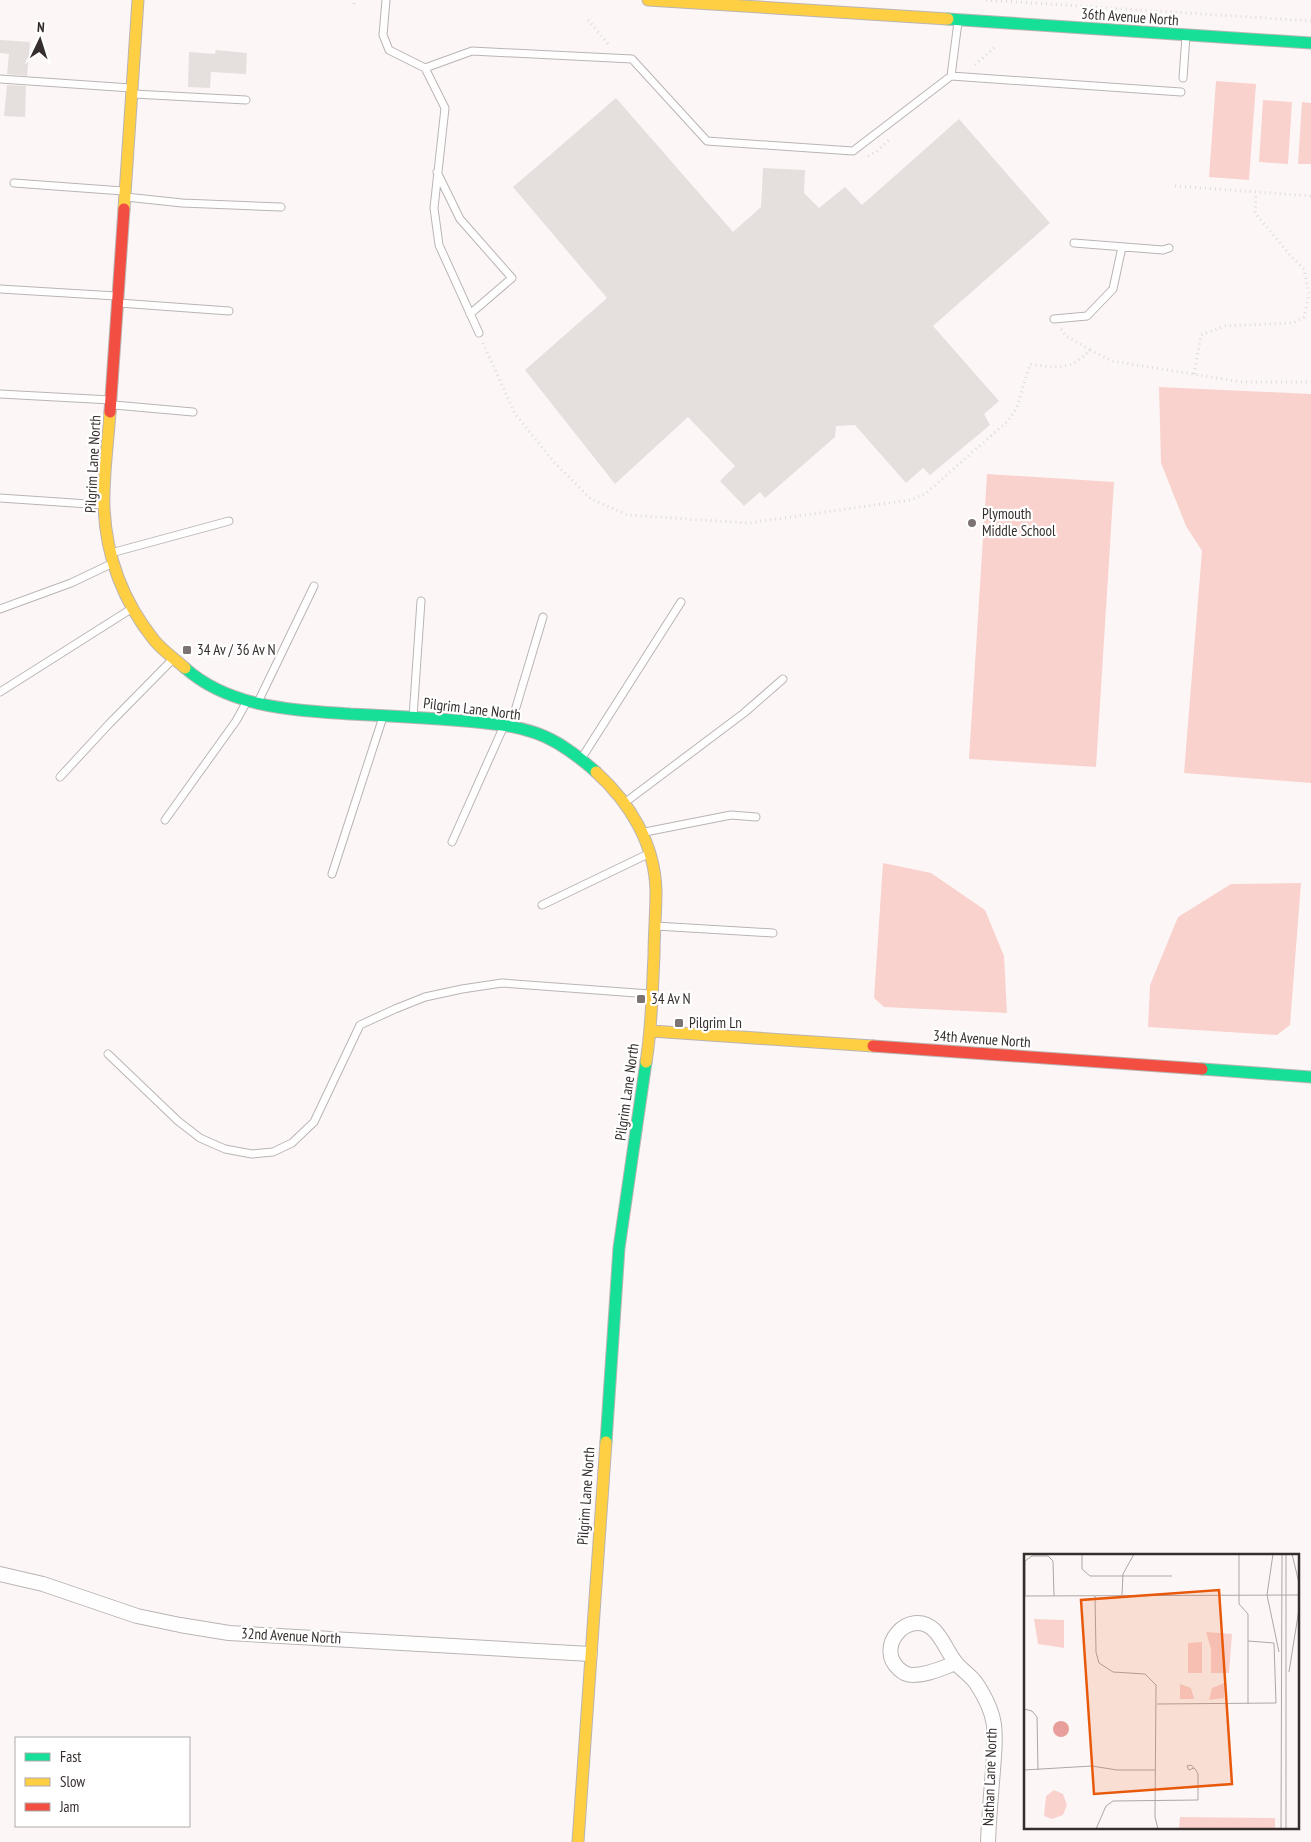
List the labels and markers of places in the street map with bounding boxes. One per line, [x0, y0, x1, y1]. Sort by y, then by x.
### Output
place label: Plymouth Middle School [982, 504, 1056, 540]
marker: Plymouth Middle School [966, 517, 978, 529]
place label: 34 Av / 36 Av N [197, 640, 276, 659]
marker: 34 Av / 36 Av N [181, 644, 193, 656]
place label: 34 Av N [651, 989, 691, 1008]
marker: 34 Av N [635, 993, 647, 1005]
place label: Pilgrim Ln [689, 1013, 742, 1032]
marker: Pilgrim Ln [673, 1017, 685, 1029]

